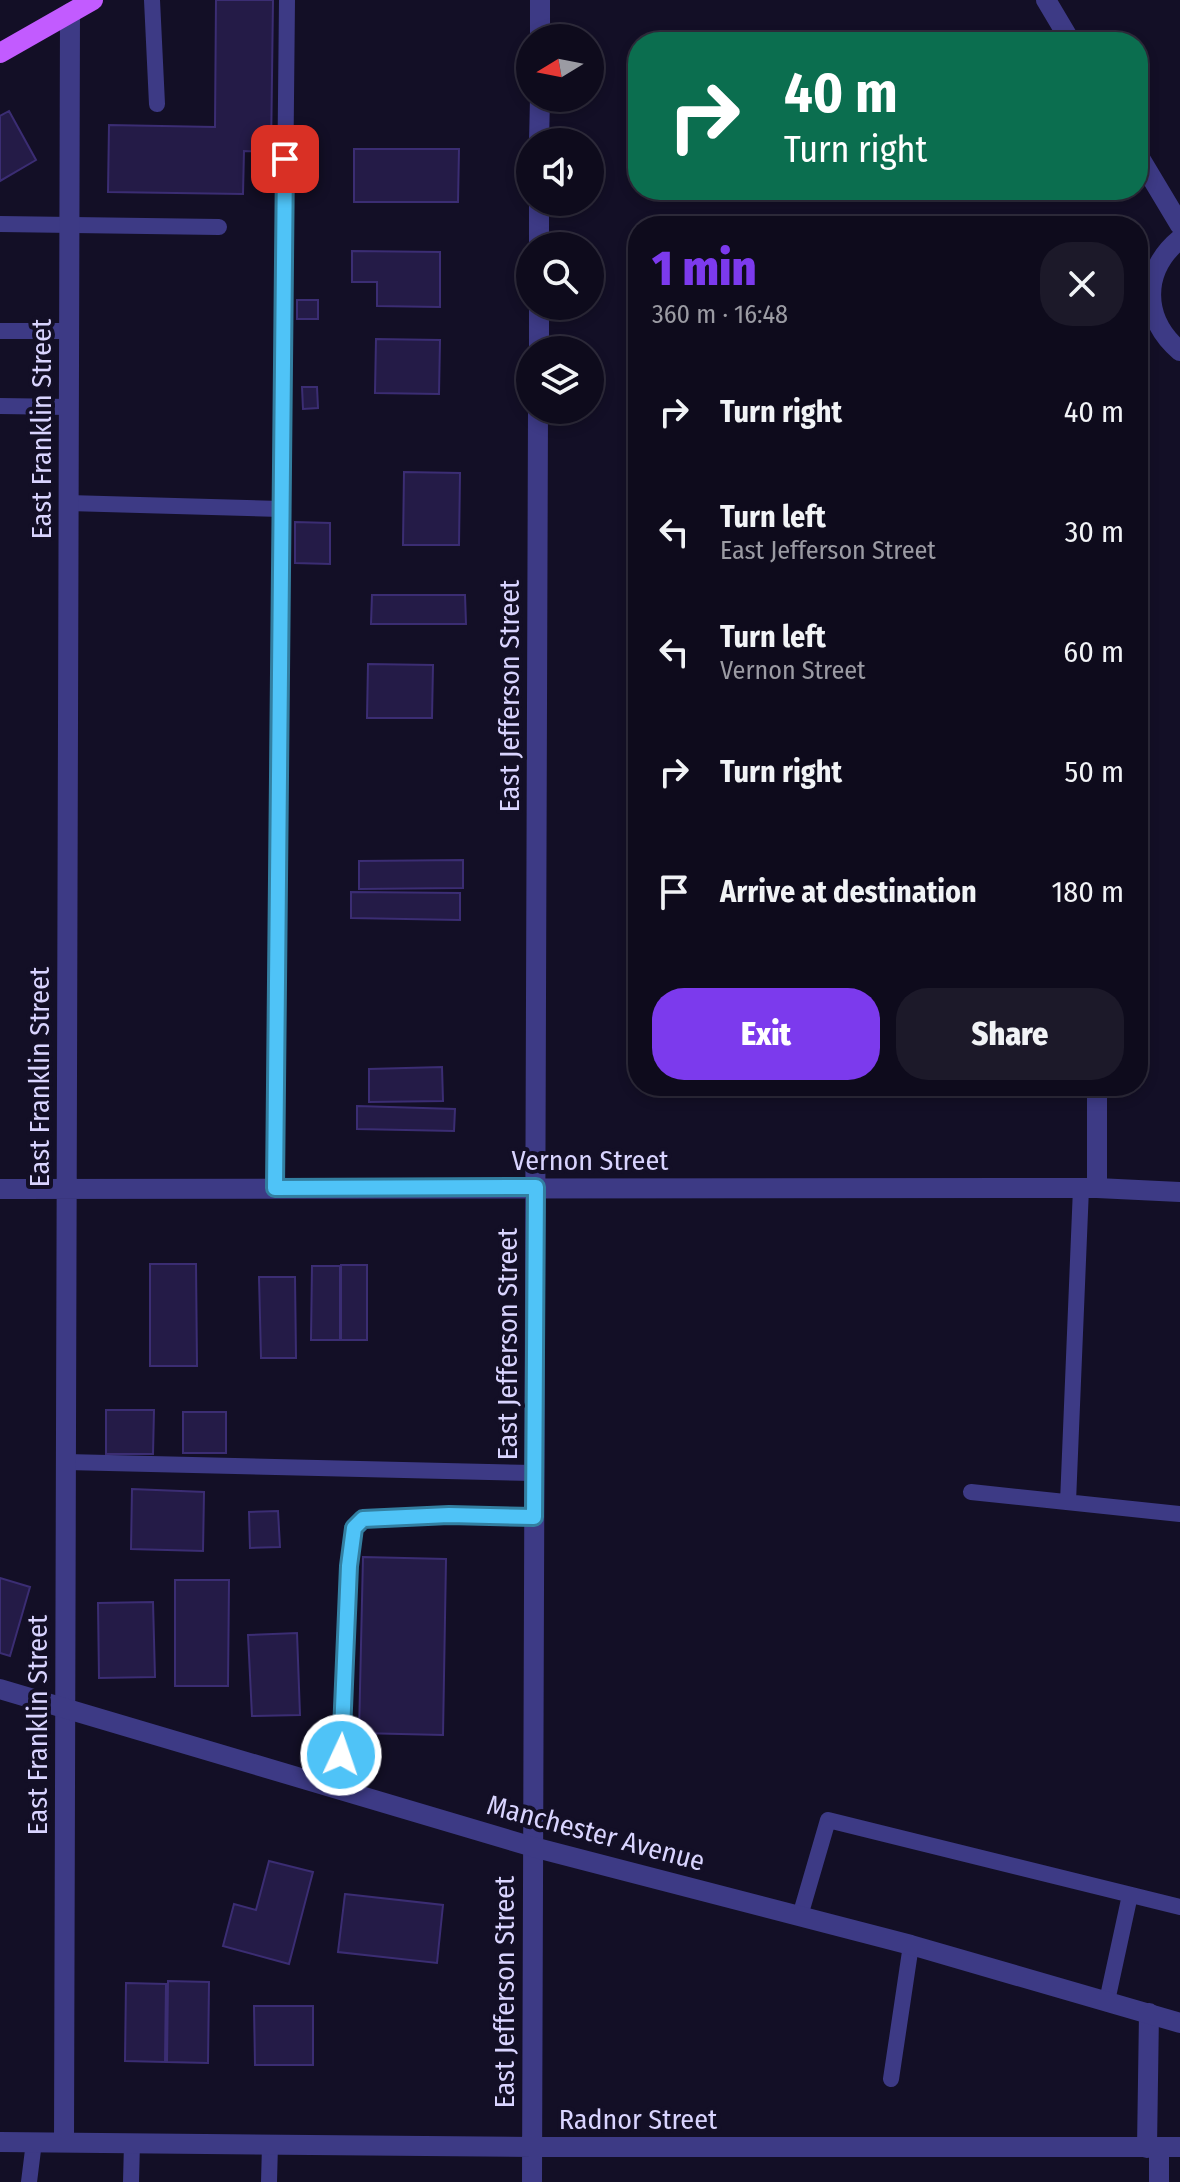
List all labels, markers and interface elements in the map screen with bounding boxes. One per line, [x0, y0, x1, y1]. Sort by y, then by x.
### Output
north arrow [516, 24, 604, 112]
map controls [516, 24, 604, 424]
text: 40 m [784, 60, 898, 127]
icon: right [652, 64, 756, 168]
pin [251, 125, 319, 193]
button: sound [516, 128, 604, 216]
text: Turn right [784, 128, 927, 172]
icon: arrive [263, 137, 307, 181]
button: search [516, 232, 604, 320]
text: 1 min [652, 240, 756, 298]
button: close [1040, 242, 1124, 326]
text: 360 m · 16:48 [652, 299, 788, 330]
street label: East Franklin Street [25, 318, 58, 539]
button: layers [516, 336, 604, 424]
icon: right [652, 390, 696, 434]
text: Turn right [720, 394, 842, 430]
text: 40 m [1064, 394, 1124, 430]
text: Turn left [720, 499, 826, 535]
icon: left [652, 510, 696, 554]
text: 30 m [1065, 514, 1124, 550]
text: East Jefferson Street [720, 535, 936, 566]
street label: East Jefferson Street [493, 579, 526, 812]
text: Turn left [720, 619, 826, 655]
icon: left [652, 630, 696, 674]
text: 60 m [1063, 634, 1124, 670]
text: Vernon Street [720, 655, 866, 686]
icon: right [652, 750, 696, 794]
text: Turn right [720, 754, 842, 790]
text: 50 m [1064, 754, 1124, 790]
icon: arrive [652, 870, 696, 914]
text: Arrive at destination [720, 874, 977, 910]
text: 180 m [1052, 874, 1124, 910]
street label: East Franklin Street [23, 966, 56, 1187]
button: Exit [652, 988, 880, 1080]
button: Share [896, 988, 1124, 1080]
street label: Vernon Street [512, 1144, 669, 1177]
street label: East Jefferson Street [491, 1227, 524, 1460]
street label: East Franklin Street [21, 1614, 54, 1835]
position arrow [299, 1713, 383, 1797]
street label: Manchester Avenue [484, 1788, 708, 1878]
street label: East Jefferson Street [488, 1875, 521, 2108]
street label: Radnor Street [559, 2103, 718, 2136]

